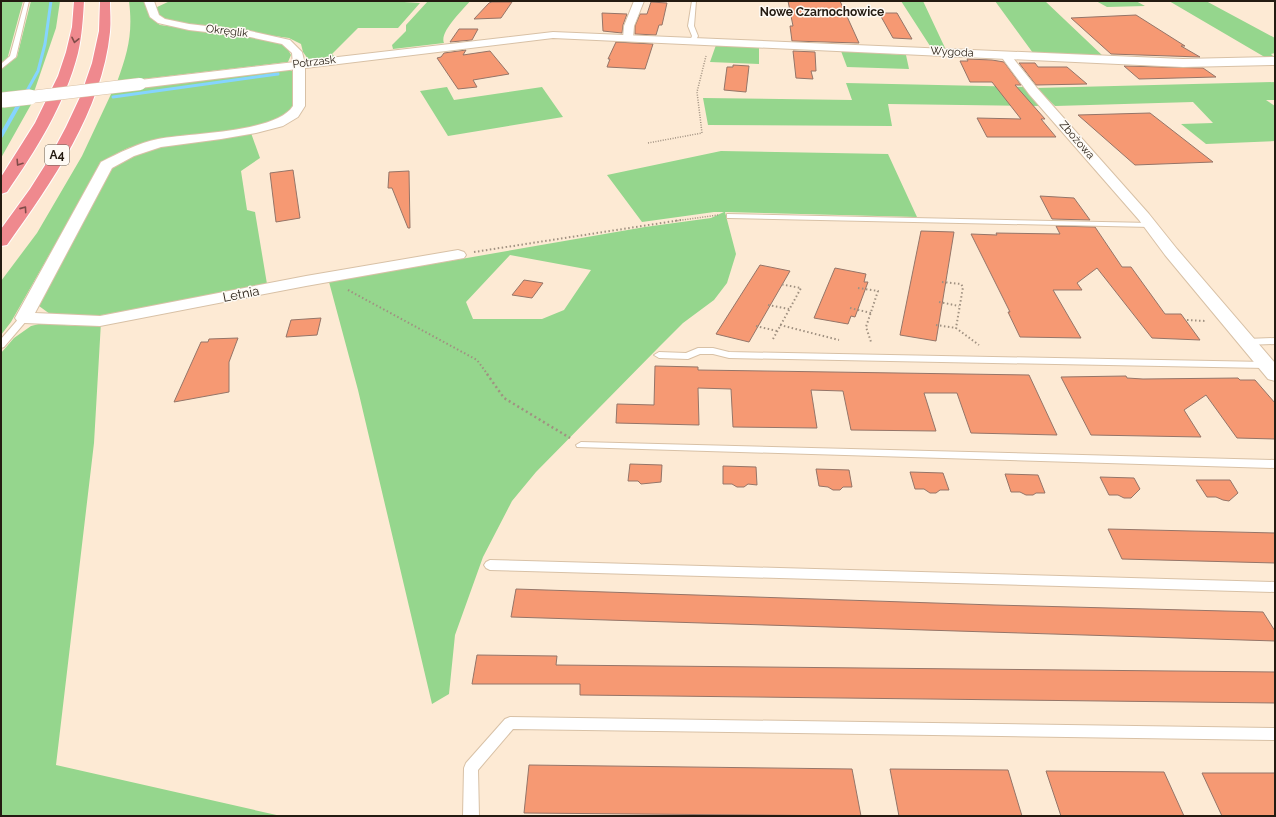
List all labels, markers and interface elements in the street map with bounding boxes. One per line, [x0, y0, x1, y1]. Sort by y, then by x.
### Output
district label: Nowe Czarnochowice [760, 5, 884, 19]
street label: Okręglik [205, 22, 249, 40]
one-way arrow [72, 37, 80, 43]
street label: Wygoda [930, 44, 974, 60]
street label: Potrzask [292, 53, 336, 71]
street label: Zbożowa [1057, 118, 1097, 162]
road number: A4 [45, 145, 69, 165]
one-way arrow [16, 159, 23, 166]
one-way arrow [19, 206, 27, 213]
street label: Letnia [221, 283, 261, 305]

